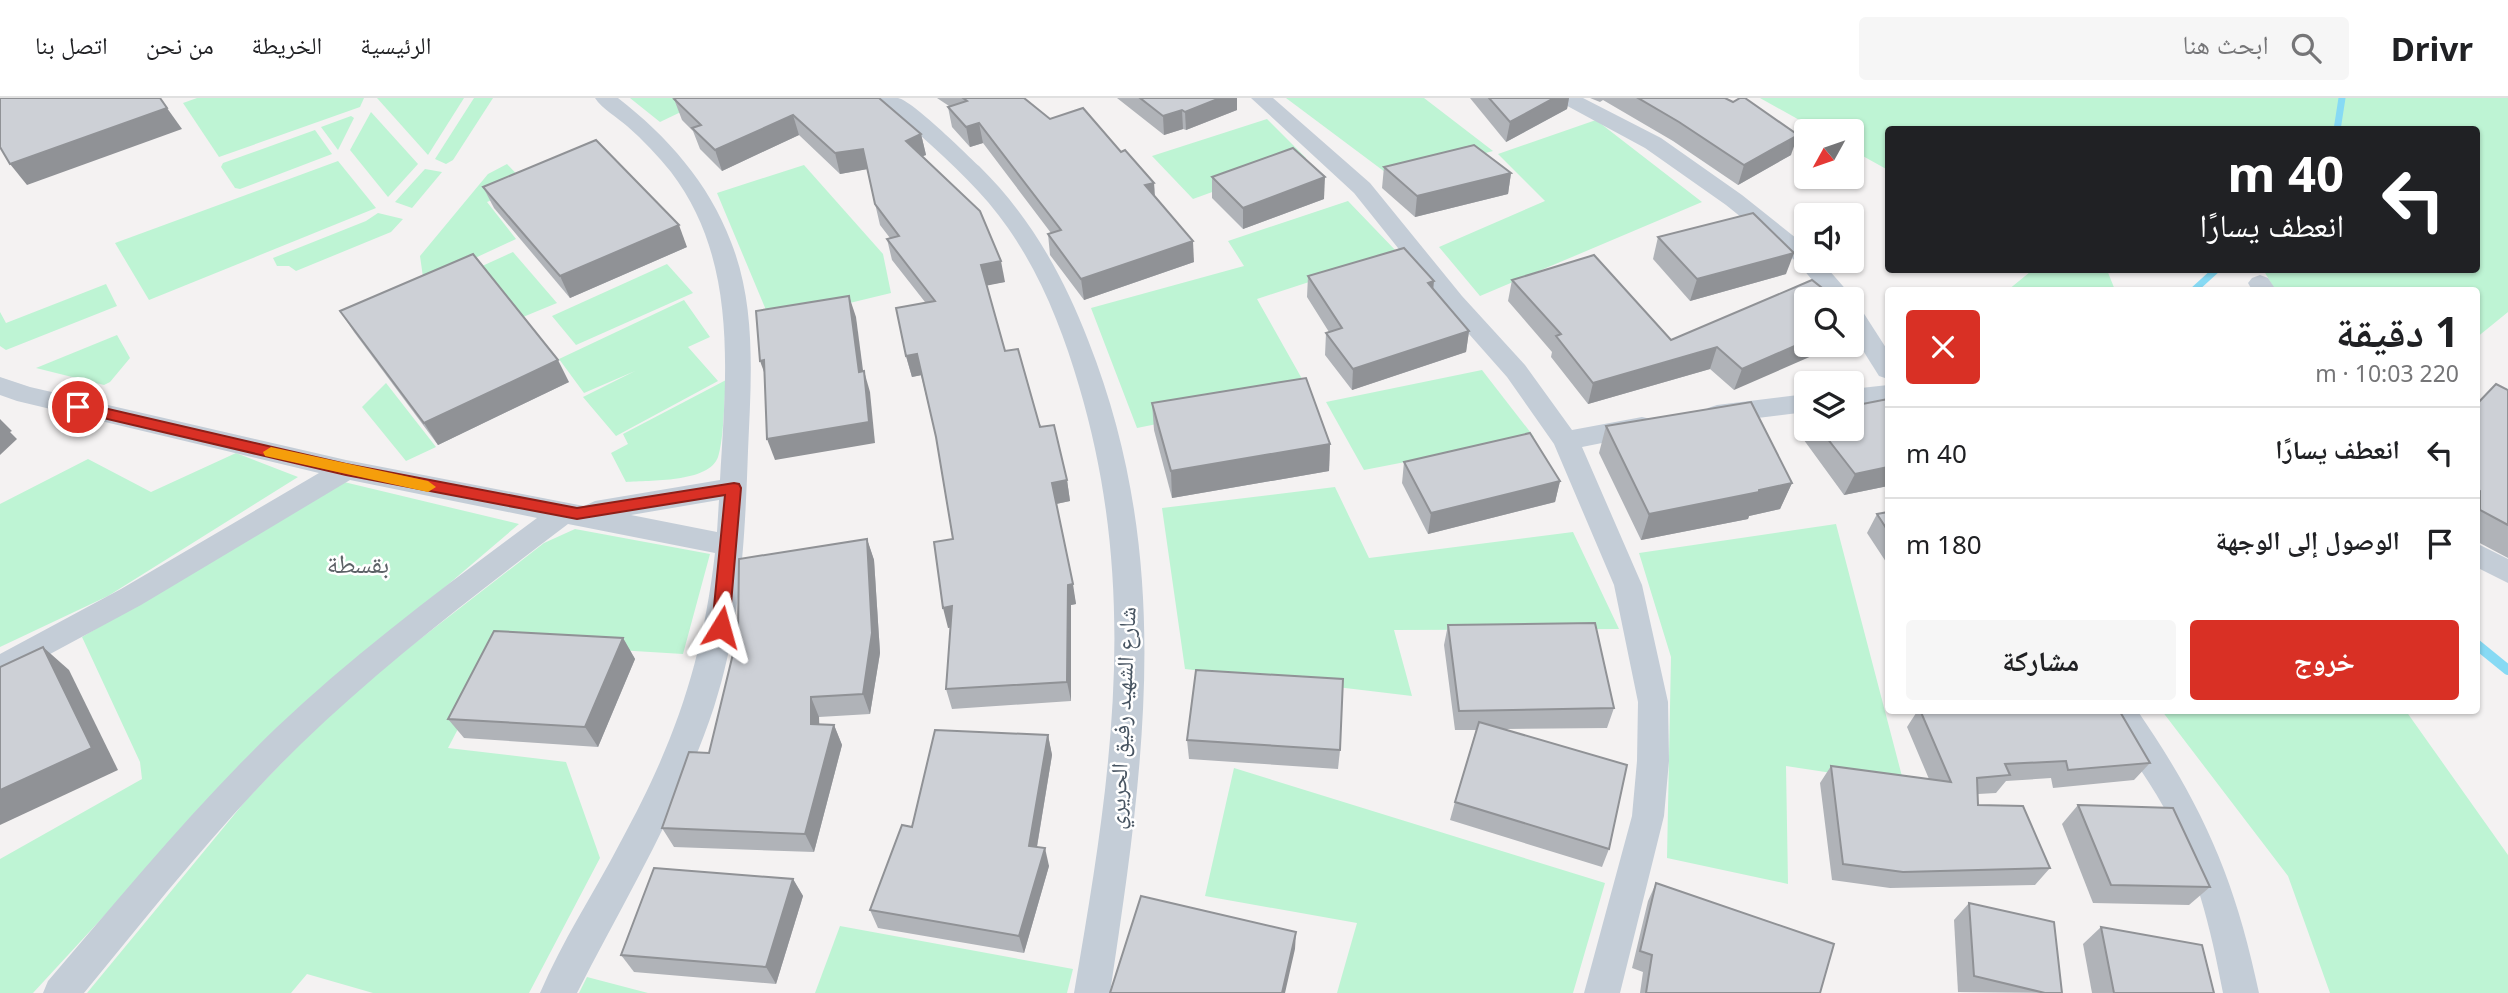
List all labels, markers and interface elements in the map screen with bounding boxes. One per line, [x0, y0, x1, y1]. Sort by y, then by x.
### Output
search box [1859, 17, 2349, 80]
text: ابحث هنا [2183, 26, 2269, 62]
text: Drivr [2391, 26, 2473, 71]
text: اتصل بنا [35, 28, 108, 61]
text: من نحن [146, 28, 214, 61]
text: الخريطة [252, 28, 322, 61]
text: الرئيسية [360, 28, 431, 61]
icon: search [2287, 29, 2325, 67]
north arrow [1794, 119, 1864, 189]
map controls [1794, 119, 1864, 441]
text: 40 m [2227, 140, 2344, 206]
icon: left [2368, 154, 2459, 245]
button: sound [1794, 203, 1864, 273]
text: انعطف يسارًا [2199, 203, 2344, 246]
button: search [1794, 287, 1864, 357]
text: 1 دقيقة [2336, 302, 2459, 359]
button: close [1906, 310, 1980, 384]
text: 220 m · 10:03 [2315, 357, 2459, 389]
button: layers [1794, 371, 1864, 441]
pin [48, 377, 108, 437]
icon: arrive [59, 388, 97, 426]
text: انعطف يسارًا [2275, 431, 2400, 467]
icon: left [2421, 434, 2459, 472]
text: 40 m [1906, 435, 1967, 471]
text: الوصول إلى الوجهة [2216, 522, 2400, 558]
icon: arrive [2421, 525, 2459, 563]
text: 180 m [1906, 526, 1982, 562]
district label: بقسطة [327, 545, 389, 581]
position arrow [684, 590, 758, 664]
street label: شارع الشهيد رفيق الحريري [1099, 606, 1147, 830]
button: مشاركة [1906, 620, 2176, 700]
button: خروج [2190, 620, 2459, 700]

